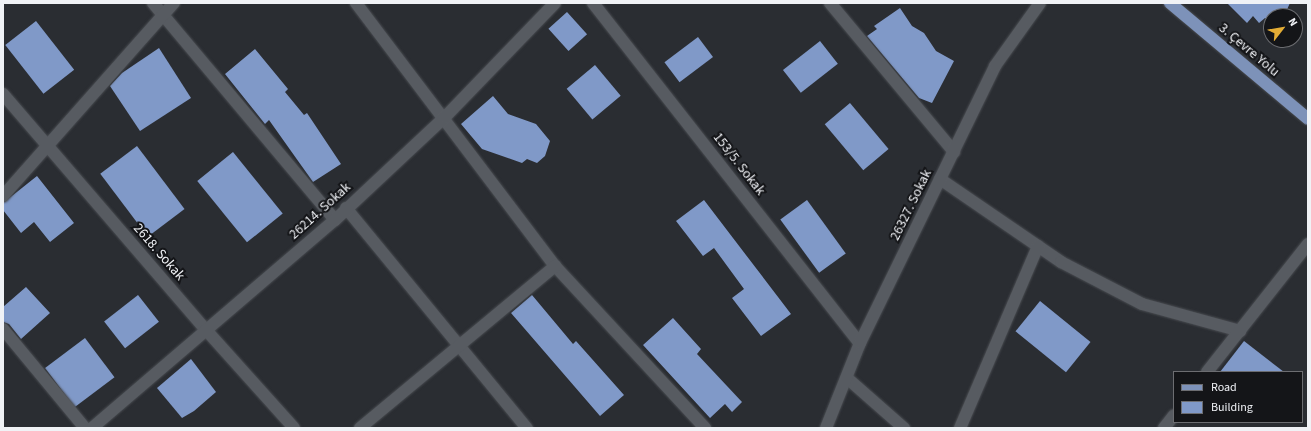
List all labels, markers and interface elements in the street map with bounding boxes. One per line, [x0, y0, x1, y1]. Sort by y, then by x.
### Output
north arrow [1263, 8, 1303, 48]
text: N [1285, 15, 1301, 29]
street label: 3. Çevre Yolu [1215, 20, 1283, 80]
street label: 153/5. Sokak [709, 129, 769, 199]
street label: 26327. Sokak [887, 167, 935, 243]
street label: 26214. Sokak [286, 179, 354, 243]
street label: 2618. Sokak [130, 220, 188, 284]
legend [1173, 371, 1303, 423]
text: Road [1211, 379, 1237, 396]
text: Building [1211, 399, 1253, 416]

